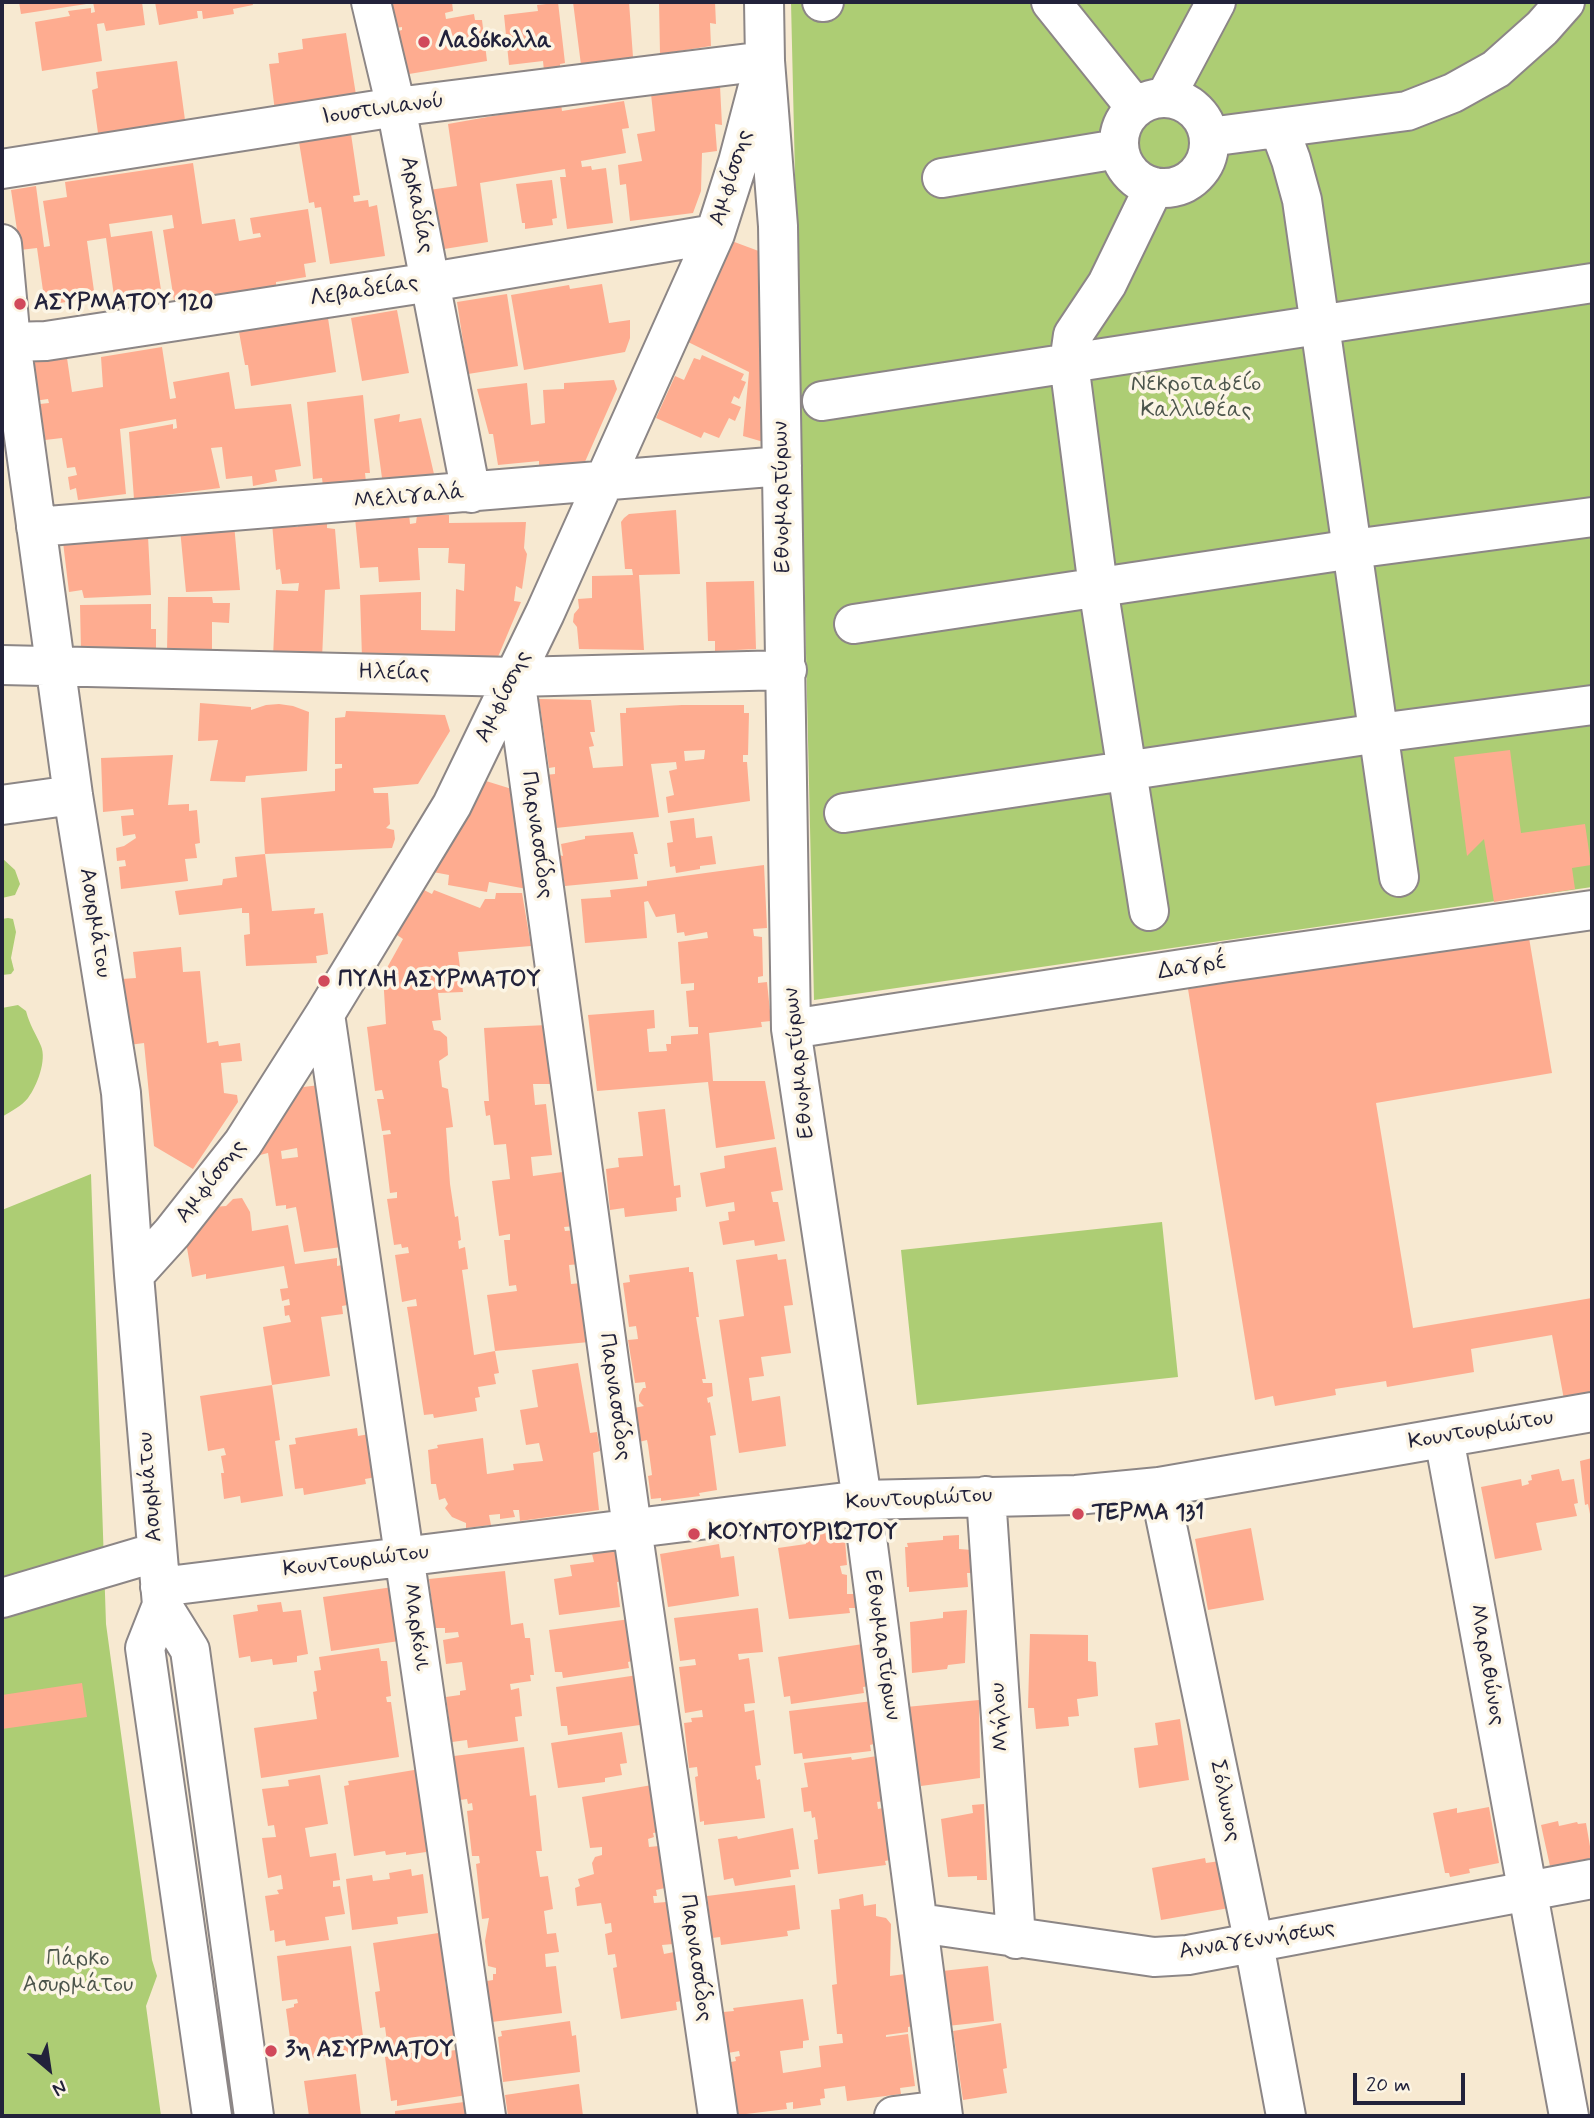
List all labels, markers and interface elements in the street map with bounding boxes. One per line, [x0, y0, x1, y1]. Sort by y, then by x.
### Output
place label: Λαδόκολλα [438, 28, 552, 56]
marker: Λαδόκολλα [416, 34, 432, 50]
street label: Ιουστινιανού [320, 88, 446, 132]
street label: Αμφίσσης [704, 127, 760, 229]
street label: Αρκαδίας [393, 154, 439, 256]
street label: Λεβαδείας [308, 270, 420, 314]
place label: ΑΣΥΡΜΑΤΟΥ 120 [34, 290, 213, 318]
marker: ΑΣΥΡΜΑΤΟΥ 120 [12, 296, 28, 312]
park label: Νεκροταφείο Καλλιθέας [1131, 371, 1261, 425]
street label: Εθνομαρτύρων [768, 421, 798, 573]
street label: Μελιγαλά [353, 479, 465, 517]
street label: Αμφίσσης [470, 646, 538, 748]
street label: Ηλείας [358, 660, 430, 688]
street label: Παρνασσίδος [513, 769, 559, 901]
street label: Ασυρμάτου [72, 866, 116, 980]
street label: Δαγρέ [1156, 949, 1228, 987]
place label: ΠΥΛΗ ΑΣΥΡΜΑΤΟΥ [338, 967, 541, 995]
marker: ΠΥΛΗ ΑΣΥΡΜΑΤΟΥ [316, 973, 332, 989]
street label: Εθνομαρτύρων [778, 986, 822, 1140]
street label: Αμφίσσης [171, 1134, 253, 1230]
street label: Παρνασσίδος [591, 1331, 637, 1463]
street label: Κουντουριώτου [1406, 1405, 1556, 1457]
street label: Ασυρμάτου [132, 1431, 170, 1543]
street label: Κουντουριώτου [845, 1482, 993, 1518]
place label: ΤΕΡΜΑ 131 [1092, 1500, 1204, 1528]
marker: ΤΕΡΜΑ 131 [1070, 1506, 1086, 1522]
place label: ΚΟΥΝΤΟΥΡΙΏΤΟΥ [708, 1520, 898, 1548]
marker: ΚΟΥΝΤΟΥΡΙΏΤΟΥ [686, 1526, 702, 1542]
street label: Κουντουριώτου [281, 1539, 431, 1585]
street label: Εθνομαρτύρων [857, 1568, 905, 1722]
street label: Μαρκόνι [395, 1582, 435, 1672]
street label: Μαραθώνος [1462, 1602, 1510, 1728]
street label: Μήλου [985, 1681, 1017, 1753]
street label: Σόλωνος [1202, 1758, 1246, 1844]
street label: Παρνασσίδος [672, 1892, 718, 2024]
street label: Ανναγεννήσεως [1177, 1915, 1337, 1967]
park label: Πάρκο Ασυρμάτου [23, 1946, 133, 2000]
north arrow [14, 2034, 84, 2104]
place label: 3η ΑΣΥΡΜΑΤΟΥ [285, 2037, 454, 2065]
marker: 3η ΑΣΥΡΜΑΤΟΥ [263, 2043, 279, 2059]
scale bar [1356, 2058, 1468, 2102]
text: 20 m [1366, 2071, 1411, 2099]
text: N [48, 2074, 71, 2102]

